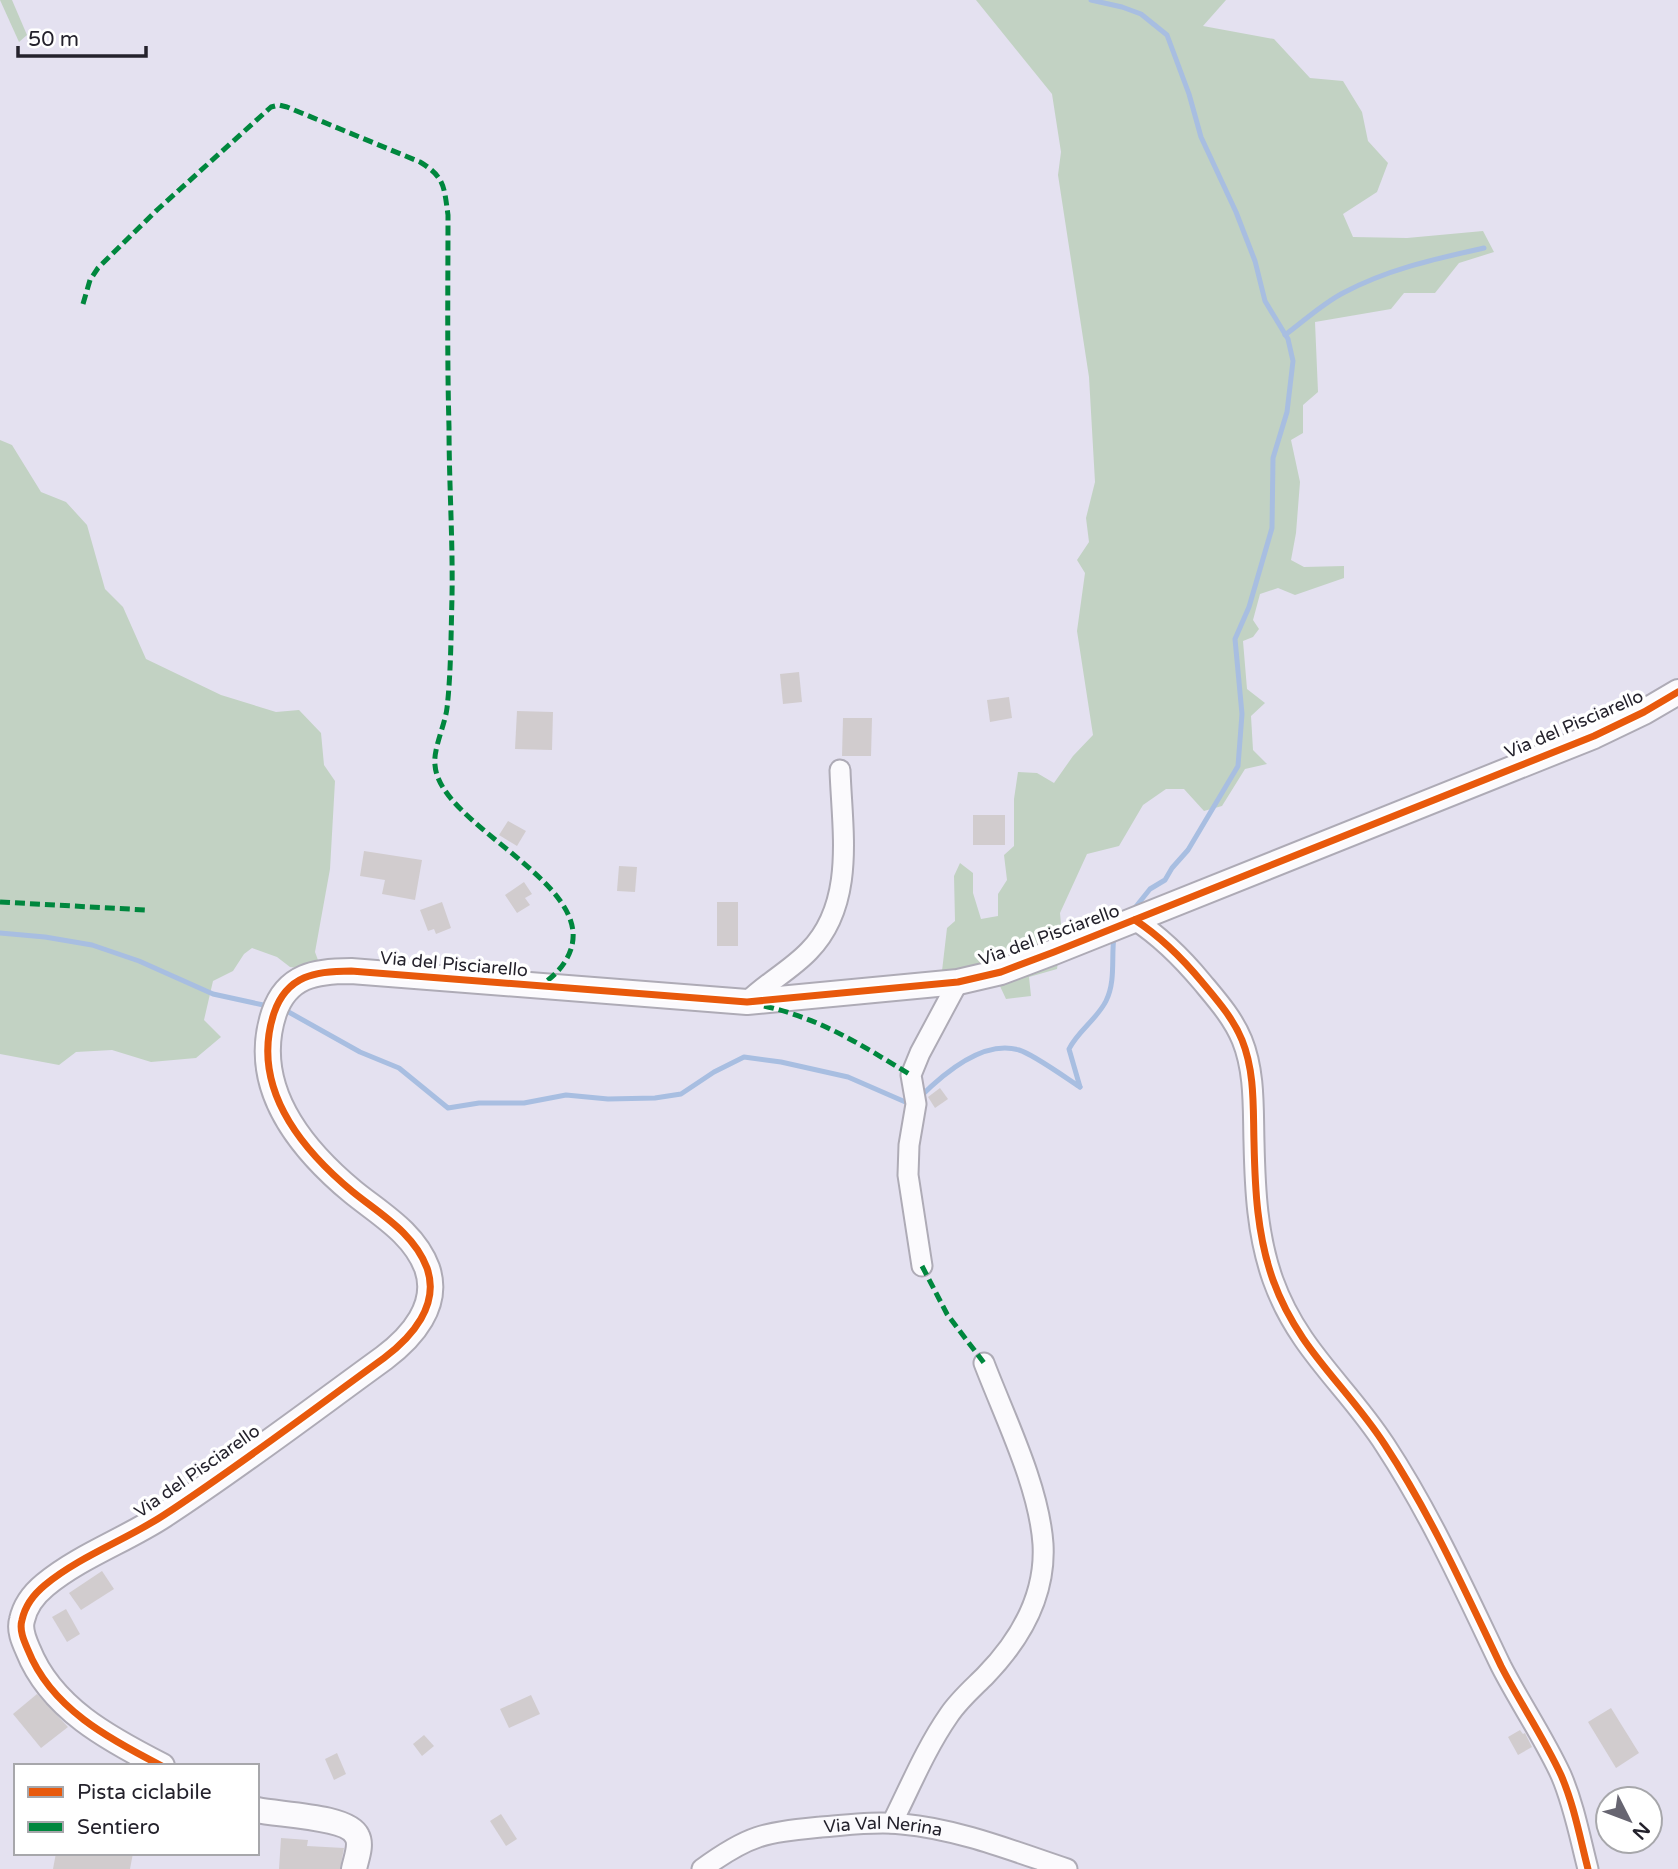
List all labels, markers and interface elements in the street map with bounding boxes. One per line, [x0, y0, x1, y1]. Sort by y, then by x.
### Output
scale bar [18, 14, 145, 58]
text: 50 m [28, 27, 79, 52]
street label: Via del Pisciarello [1501, 685, 1647, 763]
street label: Via del Pisciarello [976, 899, 1122, 971]
street label: Via del Pisciarello [379, 947, 529, 981]
street label: Via del Pisciarello [130, 1419, 264, 1523]
legend [14, 1764, 259, 1855]
text: Pista ciclabile [77, 1780, 212, 1805]
north arrow [1594, 1785, 1664, 1855]
street label: Via Val Nerina [823, 1812, 945, 1841]
text: Sentiero [77, 1815, 160, 1840]
text: N [1628, 1818, 1654, 1844]

